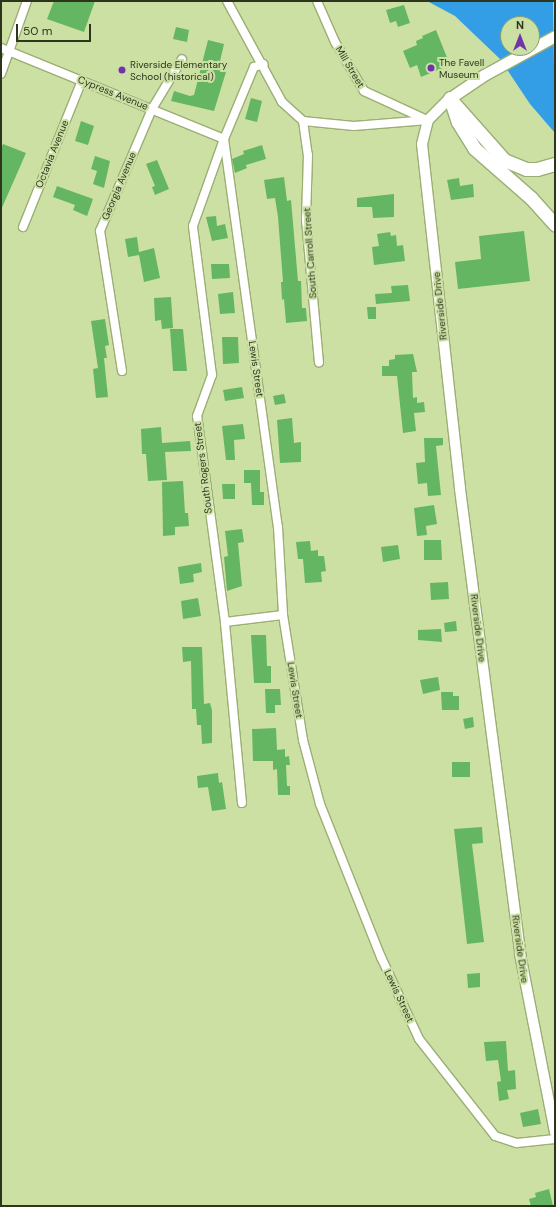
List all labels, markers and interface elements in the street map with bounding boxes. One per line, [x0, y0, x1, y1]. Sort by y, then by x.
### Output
scale bar [18, 16, 93, 42]
north arrow [500, 16, 540, 56]
text: N [516, 18, 524, 32]
text: 50 m [23, 23, 52, 39]
street label: Mill Street [333, 44, 367, 90]
place label: The Favell Museum [439, 56, 484, 80]
place label: Riverside Elementary School (historical) [130, 58, 227, 82]
marker: The Favell Museum [426, 63, 436, 73]
marker: Riverside Elementary School (historical) [117, 65, 127, 75]
street label: Cypress Avenue [76, 73, 150, 113]
street label: Octavia Avenue [33, 118, 71, 190]
street label: Georgia Avenue [99, 150, 139, 222]
street label: South Carroll Street [301, 207, 319, 299]
street label: Riverside Drive [430, 271, 450, 341]
street label: Lewis Street [246, 340, 266, 398]
street label: South Rogers Street [191, 422, 215, 514]
street label: Riverside Drive [468, 593, 488, 663]
street label: Lewis Street [285, 661, 305, 719]
street label: Riverside Drive [509, 914, 531, 984]
street label: Lewis Street [382, 968, 416, 1024]

